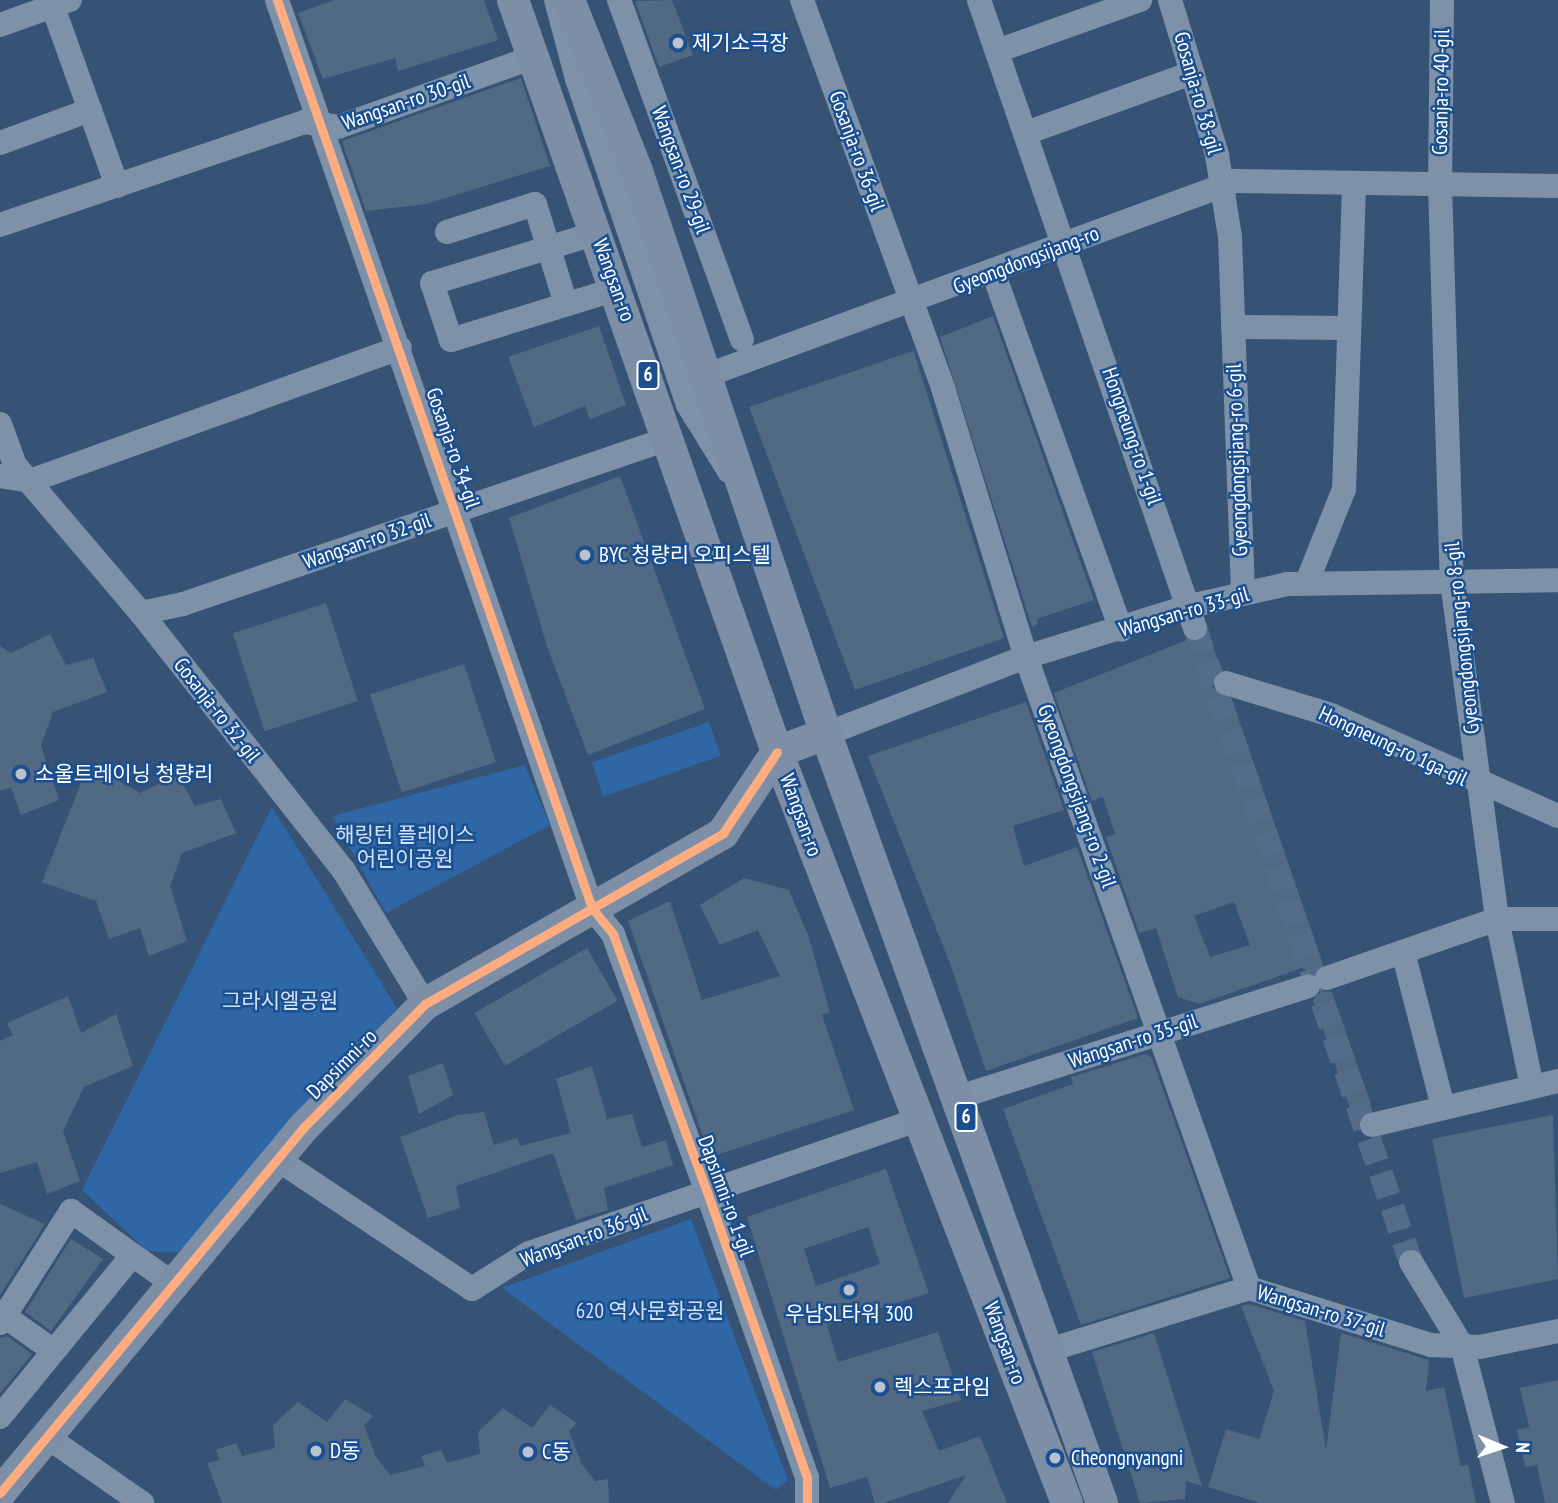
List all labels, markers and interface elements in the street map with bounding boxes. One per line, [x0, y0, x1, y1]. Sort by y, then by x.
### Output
street label: Gosanja-ro 38-gil [1169, 29, 1227, 157]
street label: Gosanja-ro 40-gil [1427, 29, 1455, 155]
place label: 제기소극장 [692, 30, 789, 56]
marker: 제기소극장 [670, 35, 686, 51]
street label: Wangsan-ro 30-gil [339, 68, 473, 136]
street label: Gosanja-ro 36-gil [824, 88, 890, 214]
street label: Wangsan-ro 29-gil [646, 103, 716, 237]
street label: Gyeongdongsijang-ro [949, 221, 1103, 299]
street label: Wangsan-ro [587, 235, 641, 325]
road number: 6 [636, 360, 660, 390]
street label: Gyeongdongsijang-ro 6-gil [1221, 363, 1253, 557]
street label: Hongneung-ro 1-gil [1097, 364, 1167, 508]
street label: Gosanja-ro 34-gil [421, 384, 485, 512]
street label: Wangsan-ro 32-gil [300, 507, 434, 575]
street label: Gyeongdongsijang-ro 8-gil [1439, 541, 1485, 735]
place label: BYC 청량리 오피스텔 [599, 542, 771, 568]
marker: BYC 청량리 오피스텔 [577, 547, 593, 563]
street label: Wangsan-ro 33-gil [1116, 581, 1252, 643]
street label: Gosanja-ro 32-gil [168, 653, 266, 767]
street label: Gyeongdongsijang-ro 2-gil [1032, 701, 1122, 891]
street label: Hongneung-ro 1ga-gil [1315, 701, 1471, 791]
place label: 소울트레이닝 청량리 [35, 761, 213, 787]
marker: 소울트레이닝 청량리 [13, 766, 29, 782]
street label: Wangsan-ro [774, 770, 828, 860]
park label: 해링턴 플레이스 어린이공원 [335, 822, 475, 872]
park label: 그라시엘공원 [222, 988, 338, 1014]
street label: Wangsan-ro 35-gil [1066, 1008, 1200, 1074]
street label: Dapsimni-ro [302, 1024, 382, 1104]
road number: 6 [954, 1102, 978, 1133]
street label: Dapsimni-ro 1-gil [692, 1132, 760, 1260]
street label: Wangsan-ro 36-gil [517, 1201, 651, 1273]
street label: Wangsan-ro 37-gil [1254, 1280, 1388, 1342]
marker: 우남SL타워 300 [841, 1282, 857, 1298]
park label: 620 역사문화공원 [576, 1298, 724, 1324]
street label: Wangsan-ro [978, 1298, 1032, 1388]
place label: 우남SL타워 300 [785, 1301, 913, 1327]
place label: 렉스프라임 [894, 1374, 991, 1400]
marker: 렉스프라임 [872, 1379, 888, 1395]
north arrow [1467, 1412, 1537, 1482]
place label: D동 [330, 1438, 360, 1464]
place label: C동 [542, 1439, 571, 1465]
text: N [1511, 1442, 1535, 1453]
marker: D동 [308, 1443, 324, 1459]
marker: C동 [520, 1444, 536, 1460]
place label: Cheongnyangni [1071, 1445, 1183, 1471]
marker: Cheongnyangni [1045, 1448, 1065, 1468]

